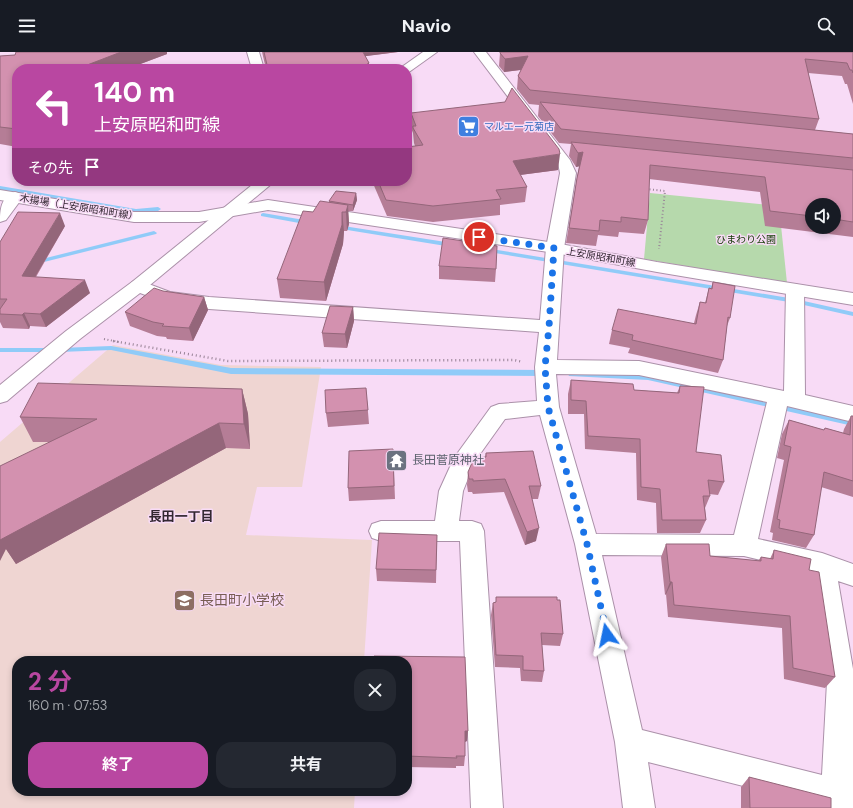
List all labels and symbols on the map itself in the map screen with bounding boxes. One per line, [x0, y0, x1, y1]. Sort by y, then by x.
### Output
supermarket icon: マルエー元菊店 [456, 113, 482, 139]
place label: マルエー元菊店 [484, 120, 554, 133]
street label: 木揚場（上安原昭和町線） [19, 191, 139, 223]
pin [462, 220, 496, 254]
park label: ひまわり公園 [716, 233, 776, 246]
street label: 上安原昭和町線 [565, 245, 637, 269]
temple icon: 長田菅原神社 [383, 447, 409, 473]
place label: 長田菅原神社 [412, 452, 484, 468]
district label: 長田一丁目 [148, 508, 214, 525]
school or university icon: 長田町小学校 [171, 587, 197, 613]
place label: 長田町小学校 [200, 591, 284, 609]
position arrow [586, 614, 628, 656]

